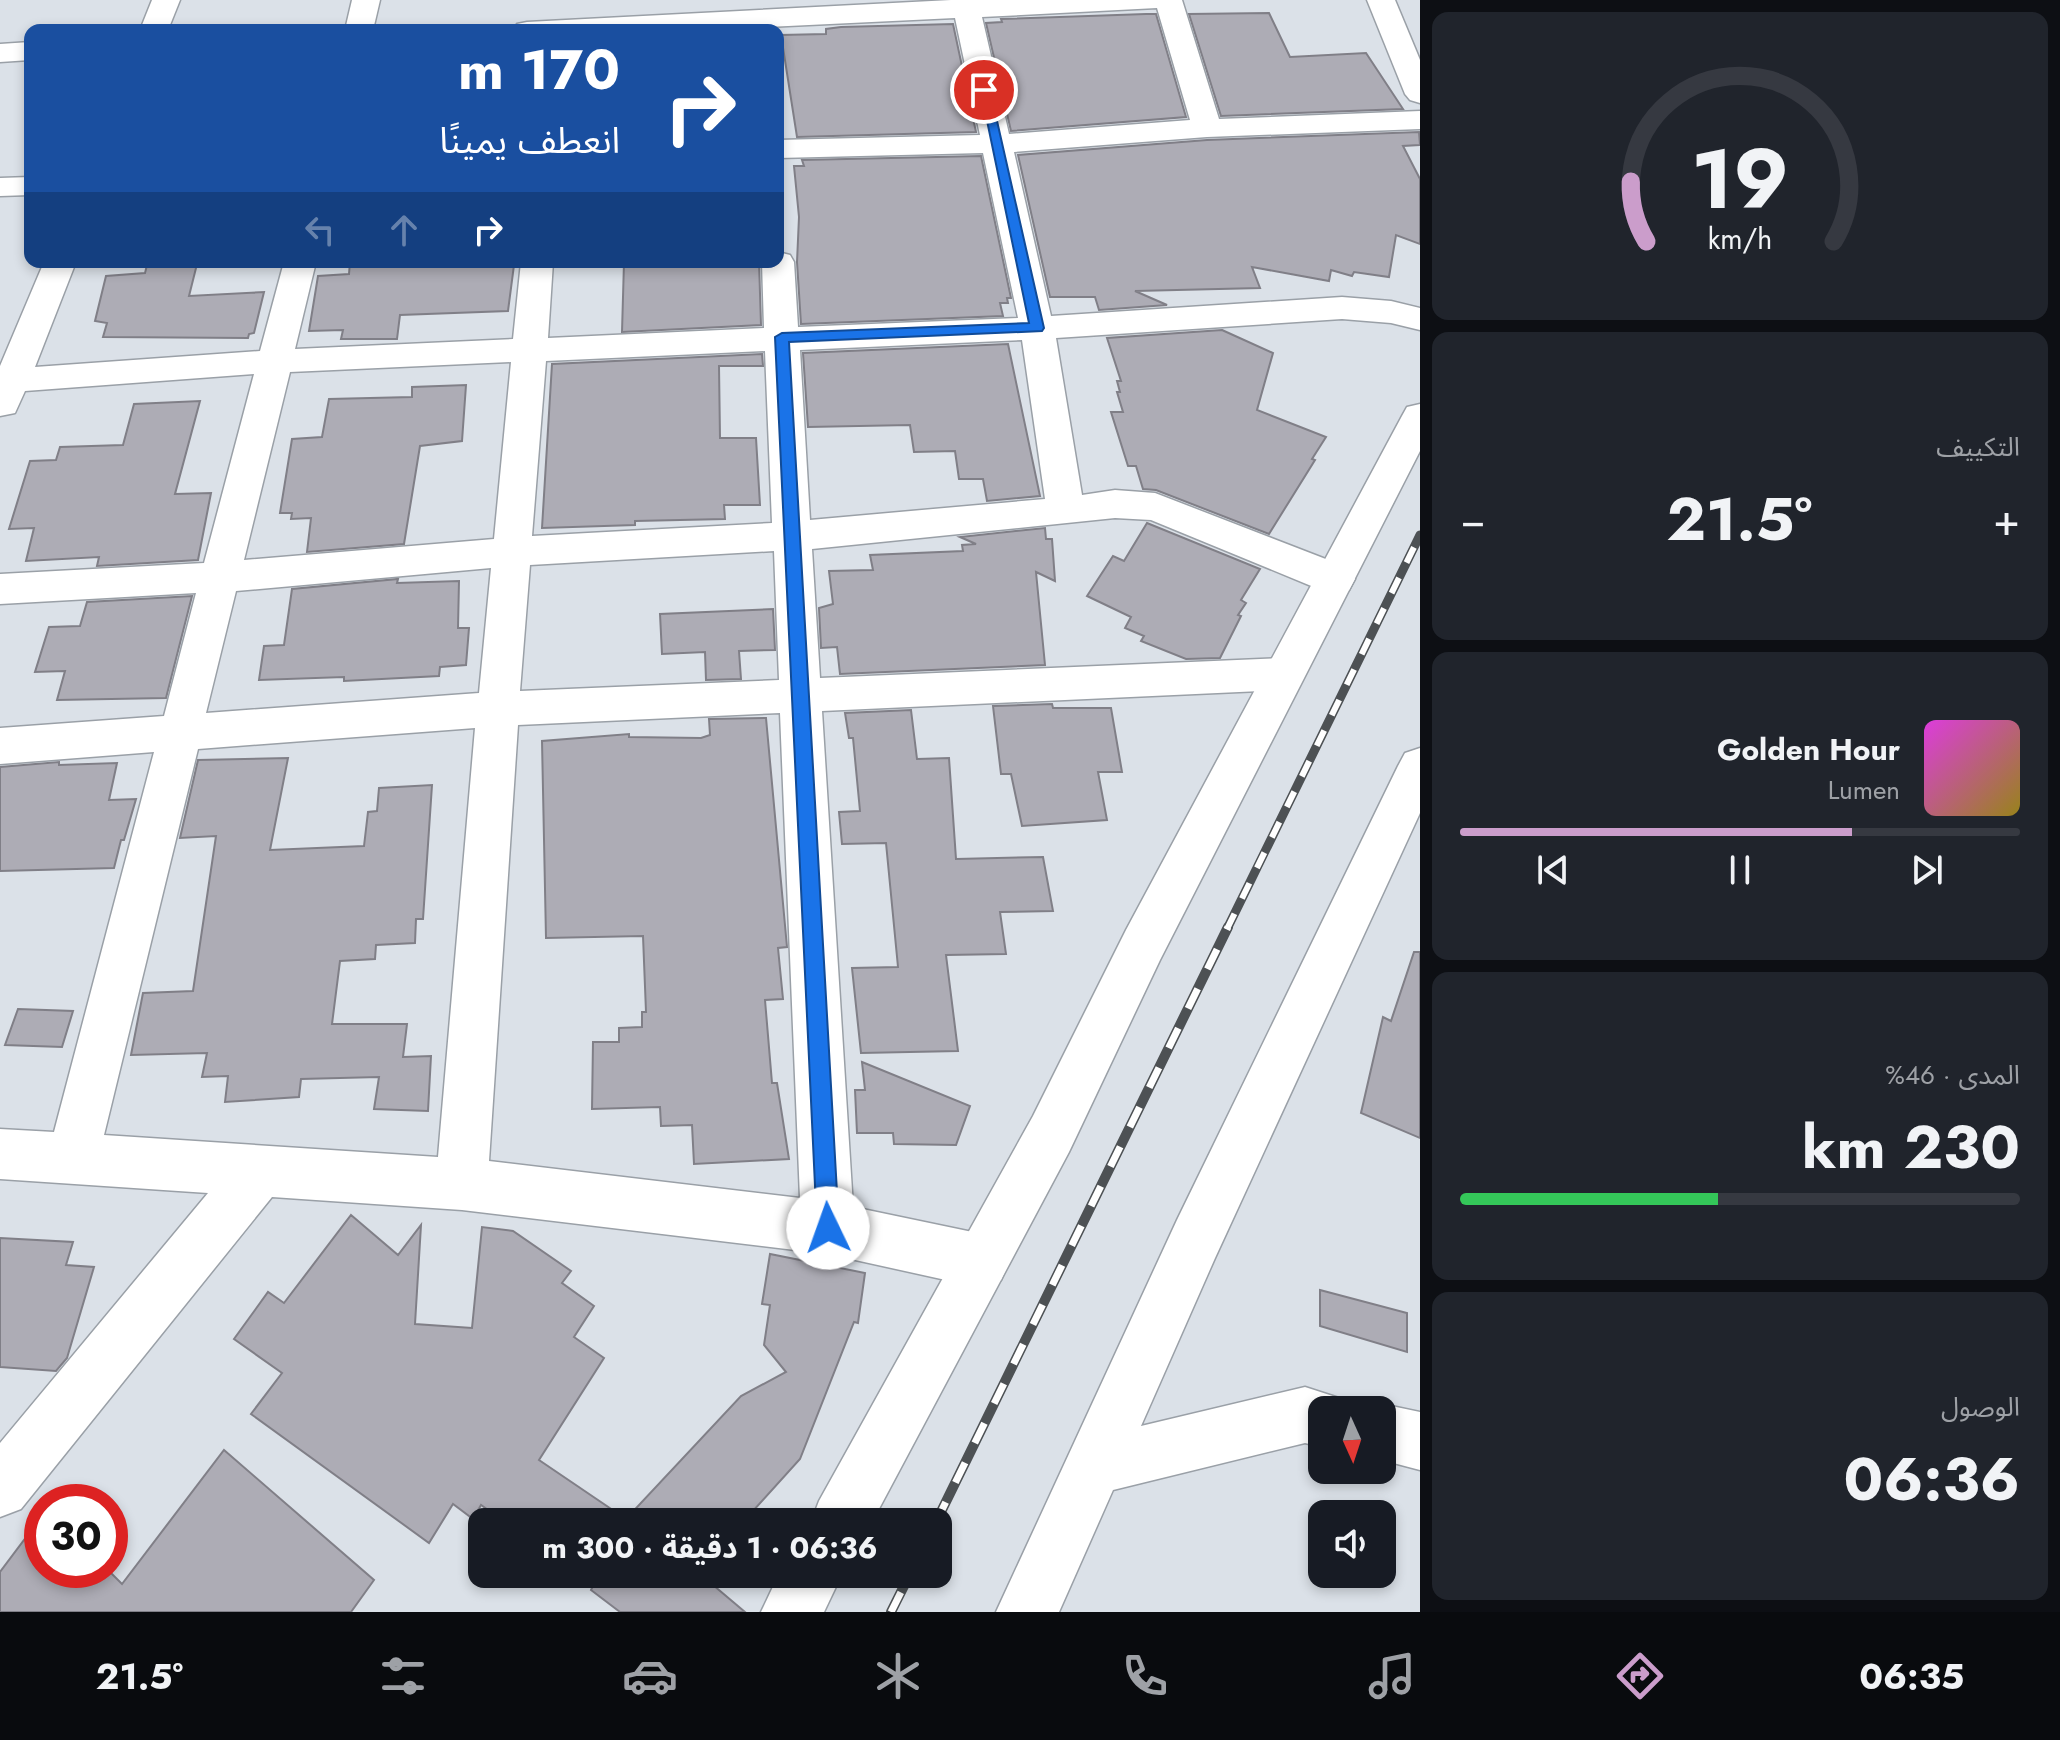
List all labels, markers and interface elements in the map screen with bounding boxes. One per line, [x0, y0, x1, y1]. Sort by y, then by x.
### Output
text: 170 m [458, 29, 620, 110]
icon: right [648, 56, 752, 160]
pin [950, 56, 1018, 124]
icon: arrive [962, 68, 1006, 112]
text: انعطف يمينًا [439, 114, 620, 166]
text: 19 [1691, 119, 1789, 239]
icon: left [298, 208, 342, 252]
icon: ahead [382, 208, 426, 252]
icon: right [466, 208, 510, 252]
text: km/h [1708, 218, 1772, 260]
text: التكييف [1936, 428, 2020, 466]
text: 21.5° [1667, 476, 1812, 563]
text: − [1460, 488, 1486, 552]
text: + [1993, 488, 2020, 552]
text: Golden Hour [1717, 728, 1900, 771]
text: Lumen [1828, 771, 1900, 809]
icon: previous [1531, 848, 1575, 892]
icon: pause [1718, 848, 1762, 892]
icon: next [1905, 848, 1949, 892]
text: المدى · 46% [1885, 1056, 2020, 1094]
text: 230 km [1802, 1104, 2020, 1191]
position arrow [786, 1186, 870, 1270]
text: الوصول [1941, 1388, 2020, 1426]
north arrow [1308, 1396, 1396, 1484]
map controls [1308, 1396, 1396, 1588]
text: 06:36 [1843, 1436, 2020, 1523]
speed limit sign: 30 [24, 1484, 128, 1588]
button: sound [1308, 1500, 1396, 1588]
text: 06:36 · 1 دقيقة · 300 m [542, 1526, 878, 1569]
icon: filters [375, 1648, 431, 1704]
icon: car [622, 1648, 678, 1704]
icon: climate [870, 1648, 926, 1704]
icon: phone [1117, 1648, 1173, 1704]
icon: music [1364, 1648, 1420, 1704]
icon: directions [1612, 1648, 1668, 1704]
text: 21.5° [96, 1650, 183, 1702]
text: 06:35 [1859, 1650, 1964, 1702]

